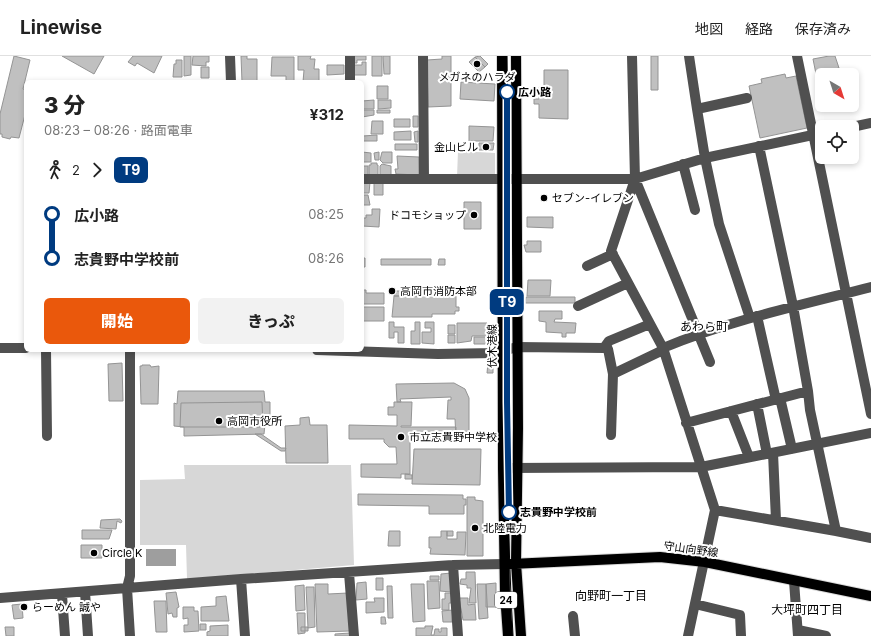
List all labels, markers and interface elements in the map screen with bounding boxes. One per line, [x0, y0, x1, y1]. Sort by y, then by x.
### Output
text: Linewise [20, 16, 102, 39]
text: 地図 [695, 20, 723, 37]
text: 経路 [745, 20, 773, 37]
text: 保存済み [795, 20, 851, 37]
marker: メガネのハラダ [472, 59, 482, 69]
north arrow [815, 68, 859, 112]
map controls [815, 68, 859, 164]
place label: メガネのハラダ [439, 70, 516, 84]
marker: 広小路 [499, 84, 515, 100]
place label: 広小路 [518, 85, 552, 99]
text: 3 分 [44, 92, 85, 118]
text: ¥312 [310, 105, 344, 124]
button: locate [815, 120, 859, 164]
text: 08:23 – 08:26 · 路面電車 [44, 122, 193, 138]
place label: 金山ビル [434, 140, 478, 154]
marker: 金山ビル [481, 142, 491, 152]
icon: walk [44, 159, 66, 181]
icon: forward [86, 159, 108, 181]
text: T9 [122, 161, 140, 178]
text: 2 [72, 162, 80, 178]
place label: セブン-イレブン [552, 191, 634, 205]
marker: セブン-イレブン [539, 193, 549, 203]
text: 広小路 [74, 206, 119, 225]
text: 08:25 [308, 206, 344, 222]
place label: ドコモショップ [389, 208, 466, 222]
marker: ドコモショップ [469, 210, 479, 220]
text: 志貴野中学校前 [74, 250, 179, 269]
text: 08:26 [308, 250, 344, 266]
place label: 高岡市消防本部 [400, 284, 477, 298]
marker: 高岡市消防本部 [387, 286, 397, 296]
line badge: T9 [489, 289, 525, 315]
text: T9 [498, 293, 516, 310]
button: 開始 [44, 298, 190, 344]
button: きっぷ [198, 298, 344, 344]
district label: あわら町 [680, 319, 728, 334]
street label: 伏木港線 [485, 324, 499, 368]
place label: 高岡市役所 [227, 414, 283, 428]
marker: 高岡市役所 [214, 416, 224, 426]
place label: 市立志貴野中学校 [409, 430, 497, 444]
marker: 市立志貴野中学校 [396, 432, 406, 442]
marker: 志貴野中学校前 [501, 504, 517, 520]
place label: 志貴野中学校前 [520, 505, 597, 519]
place label: 北陸電力 [483, 521, 527, 535]
marker: 北陸電力 [470, 523, 480, 533]
street label: 守山向野線 [663, 538, 719, 560]
place label: Circle K [102, 546, 143, 560]
marker: Circle K [89, 548, 99, 558]
district label: 向野町一丁目 [575, 588, 647, 603]
road number: 24 [495, 592, 517, 608]
place label: らーめん 誠や [32, 600, 101, 614]
marker: らーめん 誠や [19, 602, 29, 612]
district label: 大坪町四丁目 [771, 602, 843, 617]

